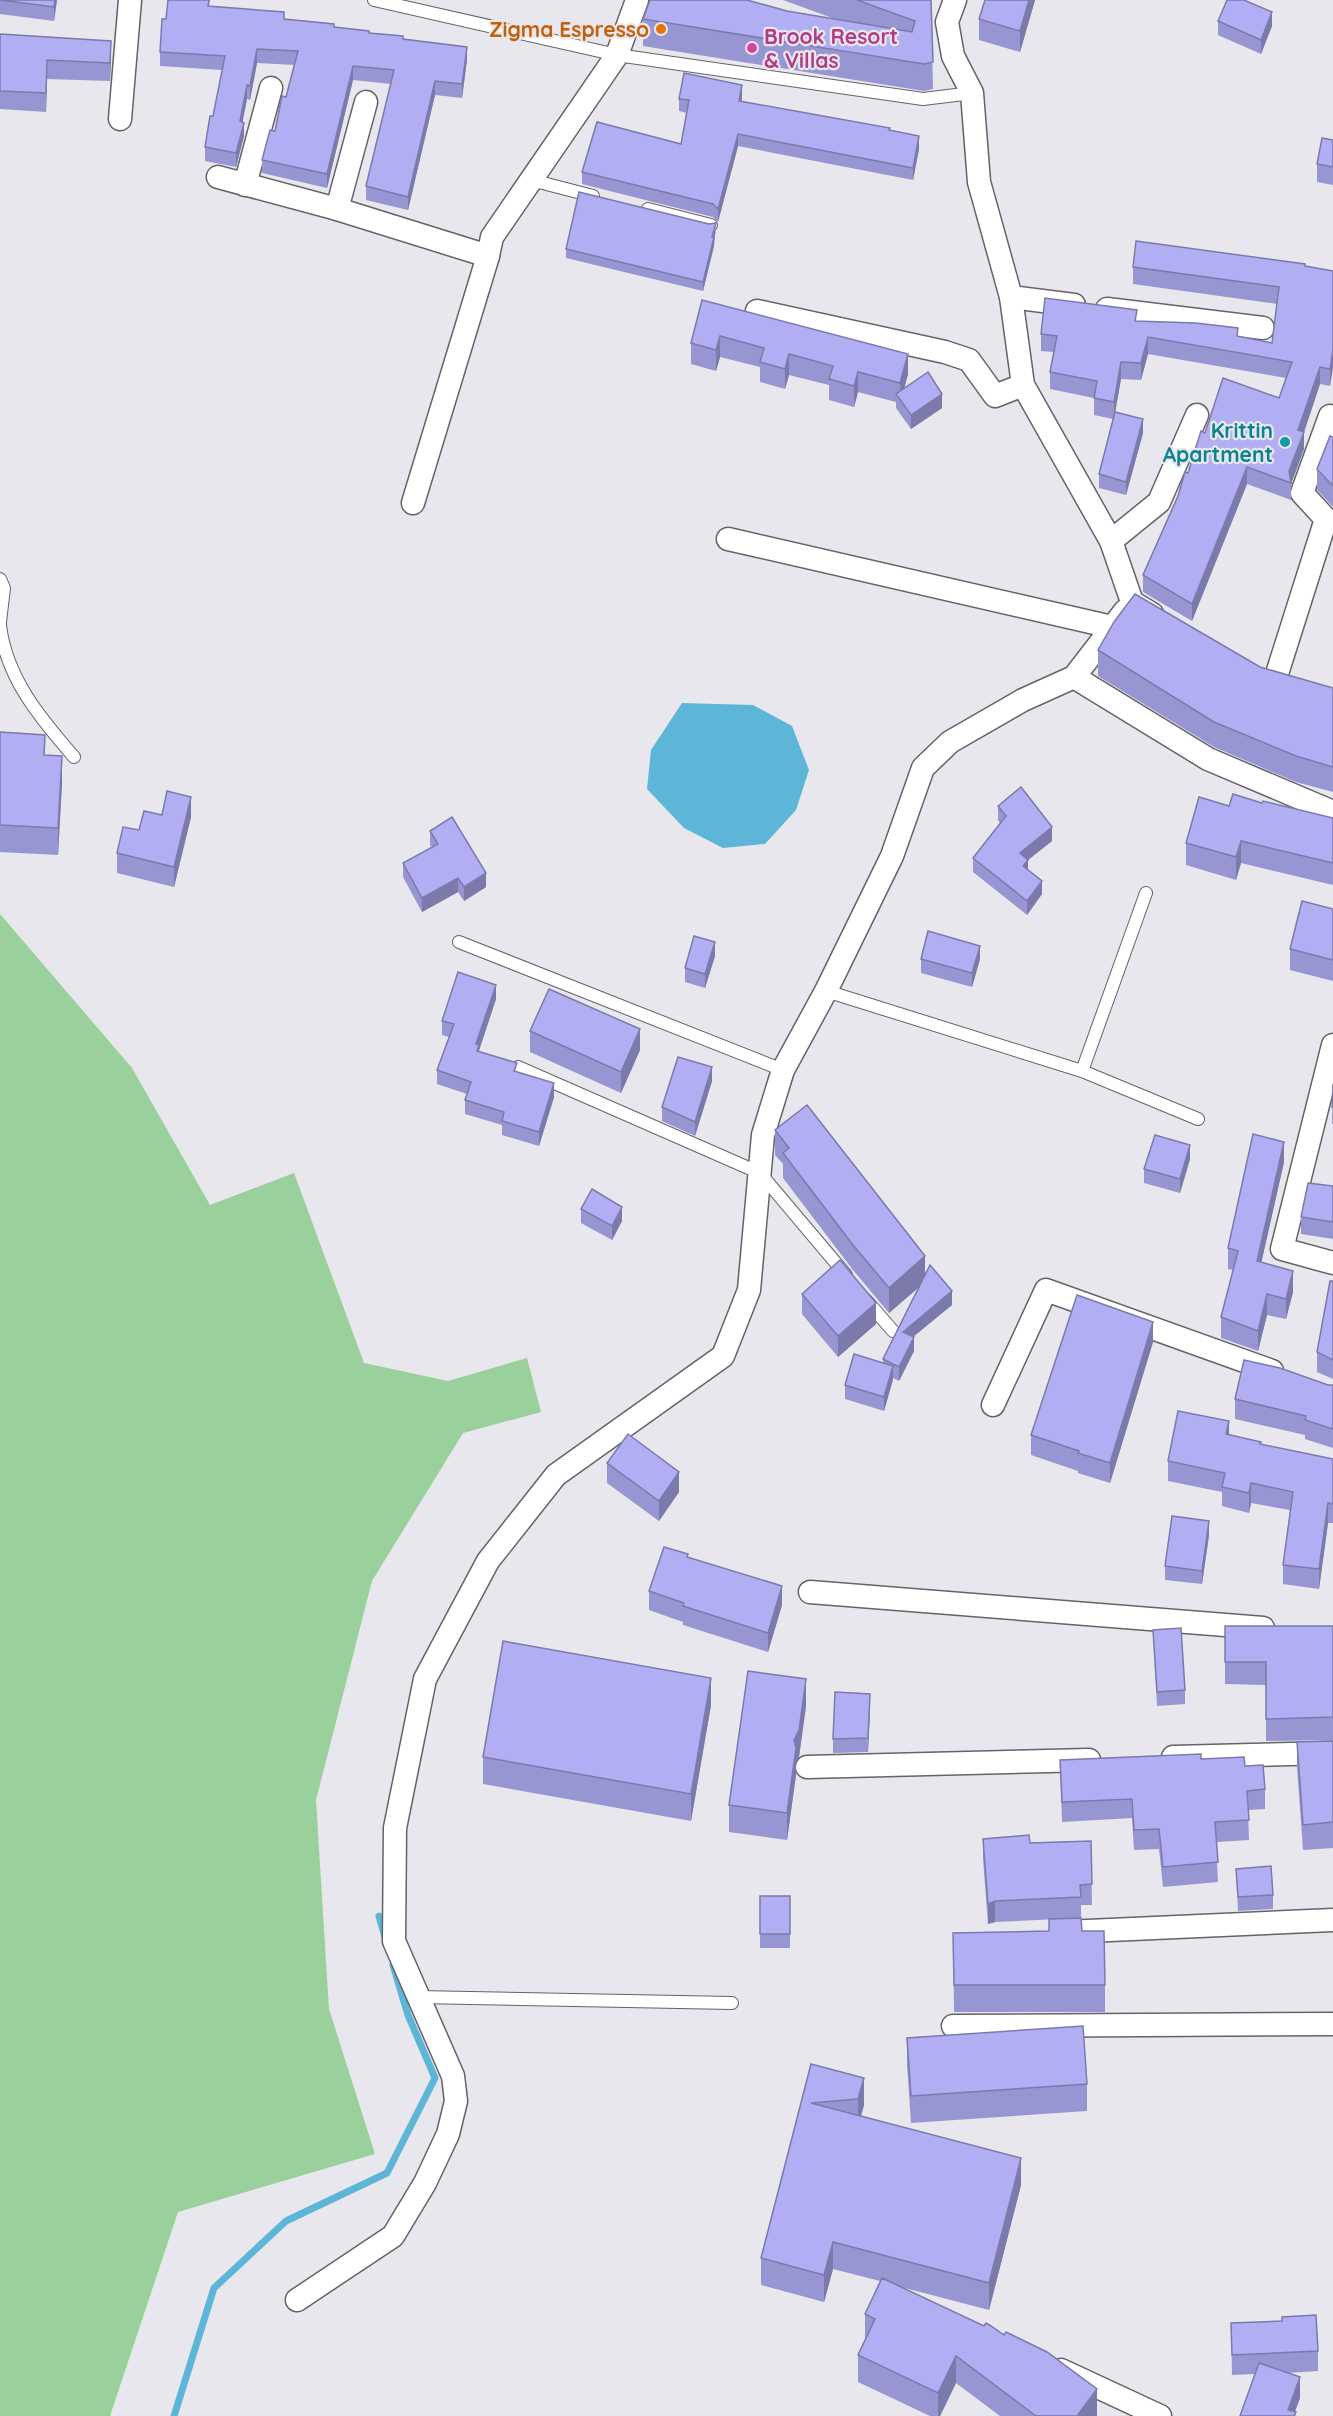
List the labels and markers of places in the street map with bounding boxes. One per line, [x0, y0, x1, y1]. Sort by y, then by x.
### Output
place label: Zigma Espresso [489, 16, 649, 42]
marker: Zigma Espresso [654, 22, 668, 36]
place label: Brook Resort & Villas [764, 23, 898, 73]
marker: Brook Resort & Villas [745, 41, 759, 55]
place label: Krittin Apartment [1163, 417, 1273, 467]
marker: Krittin Apartment [1278, 435, 1292, 449]

